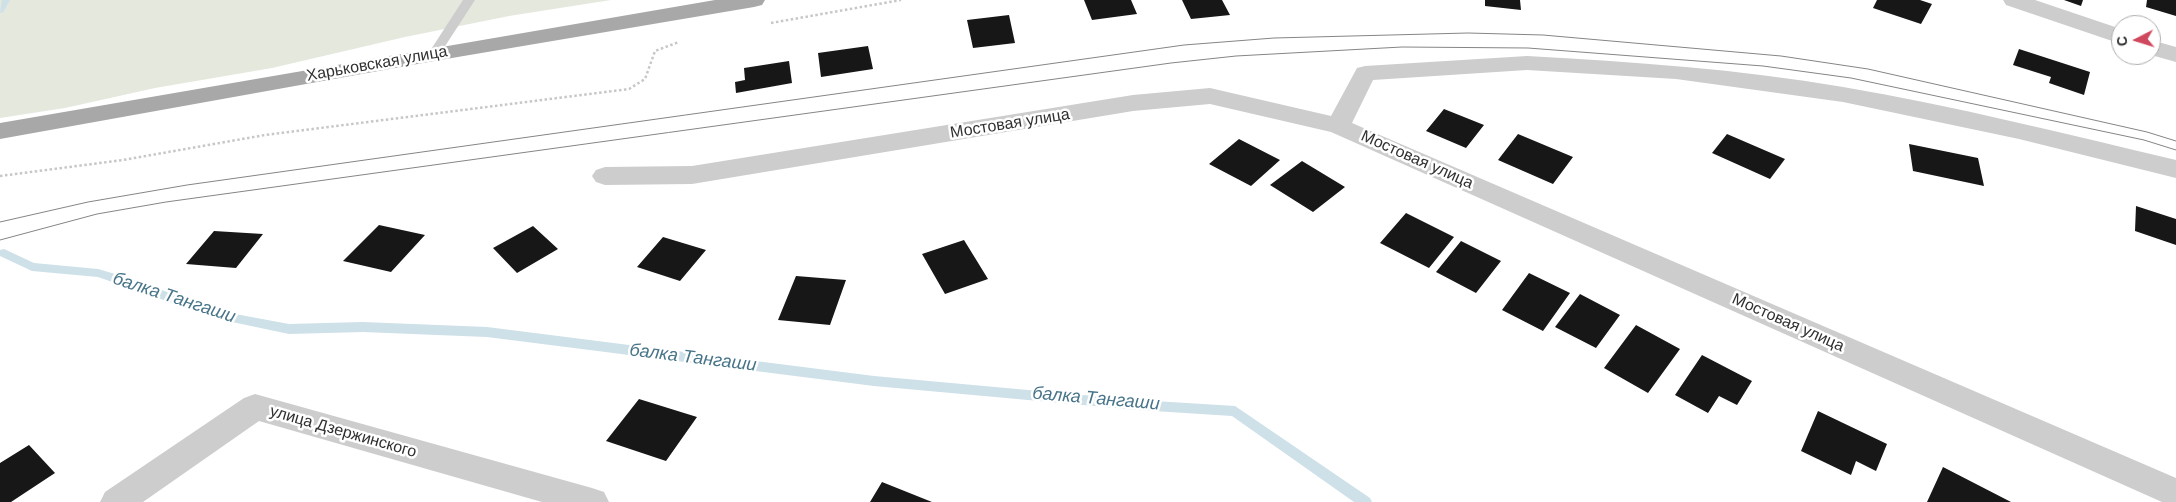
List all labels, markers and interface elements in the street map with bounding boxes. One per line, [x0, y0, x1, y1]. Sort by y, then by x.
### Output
north arrow [2111, 15, 2161, 65]
text: С [2114, 35, 2130, 47]
street label: Харьковская улица [305, 42, 449, 86]
street label: Мостовая улица [949, 105, 1071, 143]
street label: Мостовая улица [1358, 127, 1476, 193]
water label: балка Тангаши [110, 268, 238, 328]
street label: Мостовая улица [1729, 290, 1847, 356]
water label: балка Тангаши [628, 339, 758, 377]
water label: балка Тангаши [1031, 383, 1161, 415]
street label: улица Дзержинского [267, 402, 419, 462]

